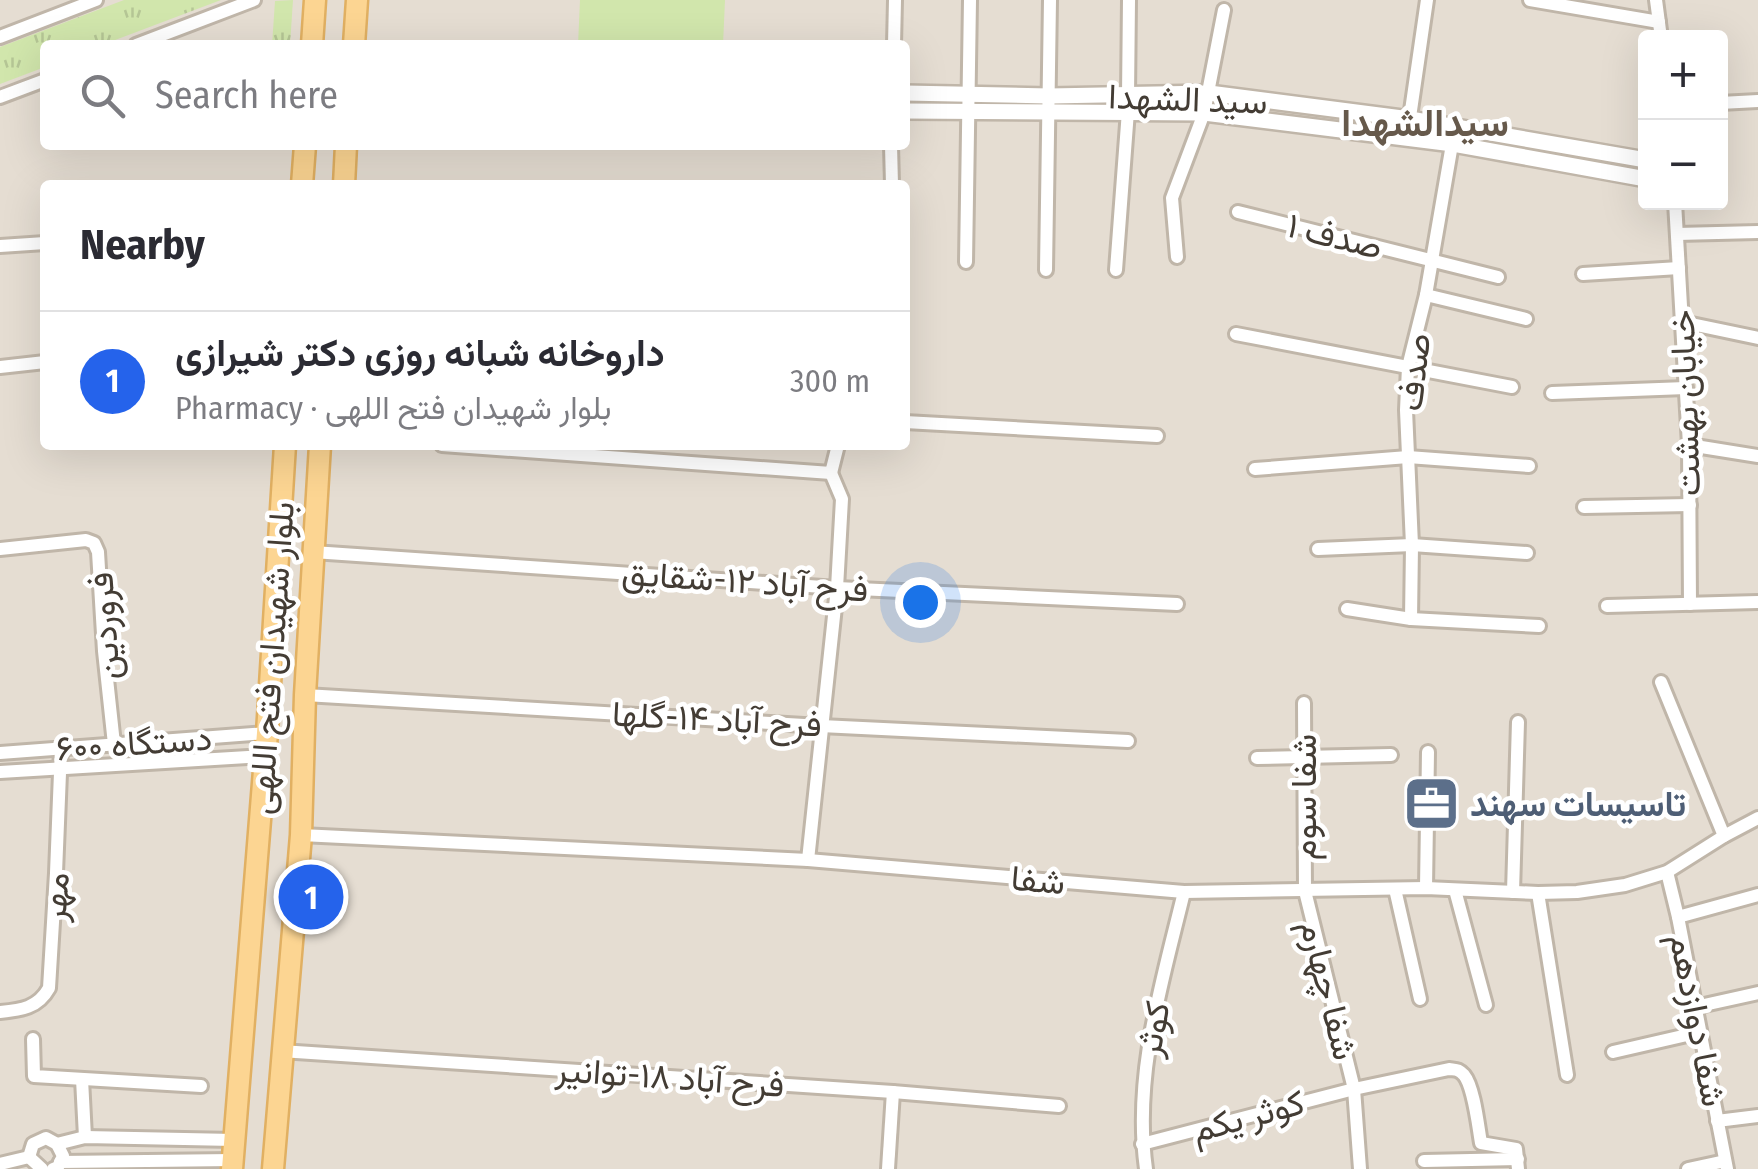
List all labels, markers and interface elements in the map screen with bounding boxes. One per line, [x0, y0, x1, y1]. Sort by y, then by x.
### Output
map controls [1638, 30, 1728, 210]
button: + [1638, 30, 1728, 120]
search box [40, 40, 910, 150]
icon: search [75, 68, 130, 123]
text: Search here [155, 72, 338, 118]
street label: سید الشهدا [1108, 75, 1268, 124]
district label: سیدالشهدا [1341, 100, 1509, 146]
button: − [1638, 120, 1728, 210]
street label: صدف ۱ [1283, 204, 1387, 268]
text: Nearby [80, 220, 205, 270]
street label: خیابان بهشت [1661, 309, 1710, 497]
text: داروخانه شبانه روزی دکتر شیرازی [175, 330, 665, 376]
street label: صدف [1388, 331, 1440, 413]
text: 1 [106, 362, 119, 400]
text: 300 m [790, 362, 870, 400]
text: Pharmacy · بلوار شهیدان فتح اللهی [175, 389, 611, 427]
street label: بلوار شهیدان فتح اللهی [239, 500, 306, 816]
street label: فرح آباد ۱۲-شقایق [620, 551, 870, 614]
street label: فروردین [79, 571, 130, 681]
your location [895, 577, 946, 628]
street label: فرح آباد ۱۴-گلها [611, 693, 823, 748]
street label: ۶۰۰ دستگاه [55, 717, 213, 769]
street label: شفا سوم [1283, 734, 1327, 860]
office icon: تاسیسات سهند [1401, 774, 1461, 834]
place label: تاسیسات سهند [1470, 783, 1686, 826]
street label: شفا [1009, 857, 1067, 903]
pin: 1 [278, 860, 344, 934]
street label: مهر [32, 871, 79, 924]
street label: شفا چهارم [1288, 916, 1367, 1065]
street label: شفا دوازدهم [1659, 930, 1735, 1110]
street label: کوثر [1127, 998, 1180, 1061]
street label: فرح آباد ۱۸-توانیر [553, 1048, 786, 1109]
street label: کوثر یکم [1187, 1081, 1309, 1153]

